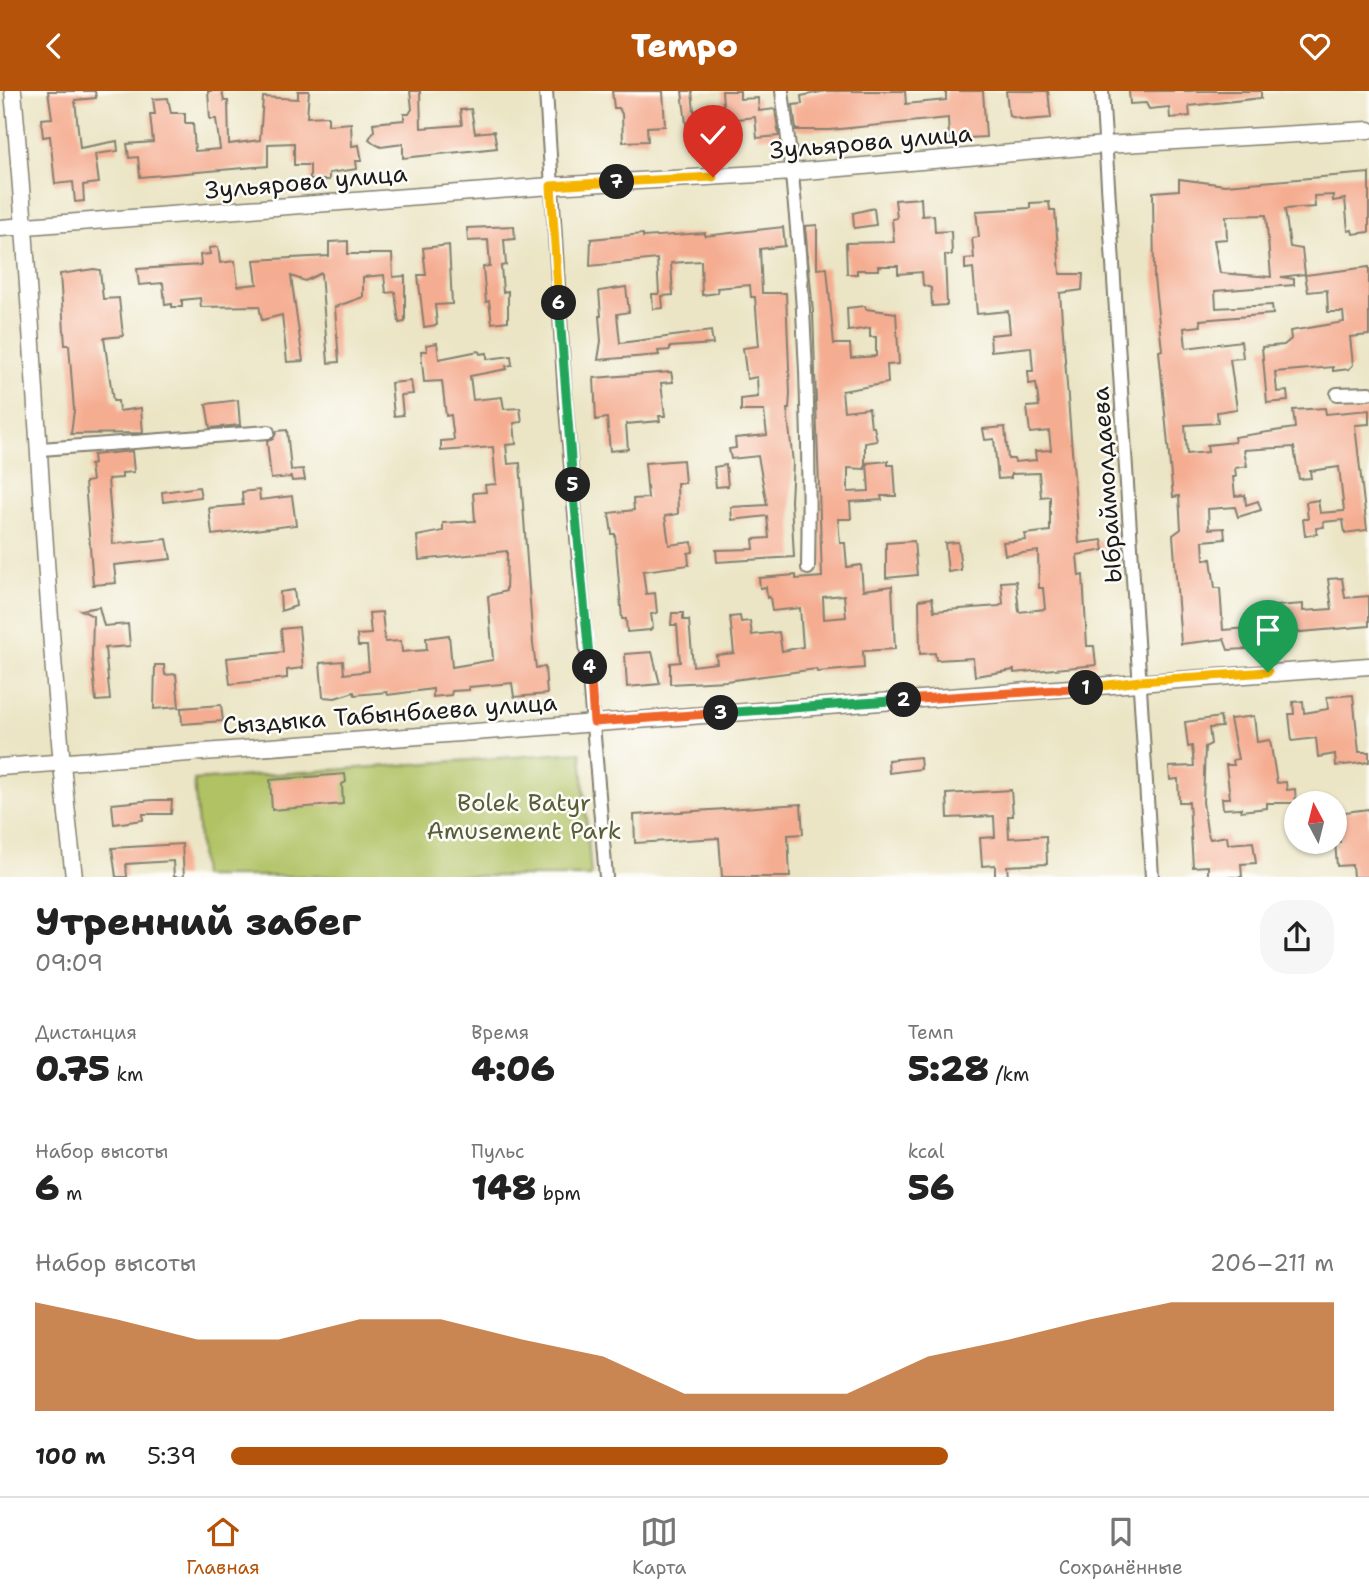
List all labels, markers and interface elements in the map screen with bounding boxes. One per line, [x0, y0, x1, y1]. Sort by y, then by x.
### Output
text: Tempo [631, 24, 738, 67]
icon: back [35, 27, 73, 65]
icon: heart [1296, 27, 1334, 65]
pin [683, 105, 743, 177]
icon: check [694, 116, 732, 154]
street label: Зульярова улица [769, 117, 974, 167]
street label: Зульярова улица [204, 157, 409, 207]
pin: 7 [600, 165, 634, 199]
text: 7 [610, 169, 623, 194]
pin: 6 [542, 285, 576, 321]
text: 6 [552, 290, 565, 315]
street label: Ыбраймолдаева [1084, 386, 1130, 584]
pin: 5 [556, 467, 590, 503]
text: 5 [567, 472, 578, 497]
pin [1238, 600, 1298, 672]
icon: arrive [1249, 611, 1287, 649]
pin: 4 [572, 649, 608, 685]
text: 4 [583, 654, 596, 679]
pin: 1 [1068, 671, 1104, 705]
text: 1 [1081, 675, 1090, 700]
pin: 2 [886, 683, 922, 717]
street label: Сыздыка Табынбаева улица [222, 686, 558, 742]
text: 2 [897, 687, 910, 712]
pin: 3 [704, 695, 738, 731]
text: 3 [714, 700, 727, 725]
park label: Bolek Batyr Amusement Park [427, 787, 621, 847]
north arrow [1284, 791, 1348, 854]
map controls [1284, 791, 1347, 854]
text: Утренний забег [35, 896, 361, 947]
button: share [1260, 900, 1334, 974]
text: 09:09 [35, 948, 103, 978]
text: Дистанция [35, 1020, 137, 1045]
text: Время [471, 1020, 529, 1045]
text: Темп [908, 1020, 954, 1045]
text: 0.75 [35, 1045, 110, 1092]
text: 4:06 [471, 1045, 555, 1092]
text: 5:28 [908, 1045, 989, 1092]
text: km [110, 1062, 143, 1087]
text: /km [989, 1062, 1029, 1087]
text: Набор высоты [35, 1139, 168, 1164]
text: Пульс [471, 1139, 525, 1164]
text: kcal [908, 1139, 945, 1164]
text: 6 [35, 1164, 60, 1211]
text: 148 [471, 1164, 536, 1211]
text: 56 [908, 1164, 954, 1211]
text: m [60, 1181, 82, 1206]
text: bpm [536, 1181, 581, 1206]
text: Набор высоты [35, 1248, 196, 1278]
text: 206–211 m [1210, 1248, 1334, 1278]
text: 100 m [35, 1441, 106, 1471]
text: 5:39 [147, 1441, 196, 1471]
tab: Главная [186, 1513, 260, 1580]
tab: Карта [632, 1513, 686, 1580]
tab: Сохранённые [1059, 1513, 1183, 1580]

